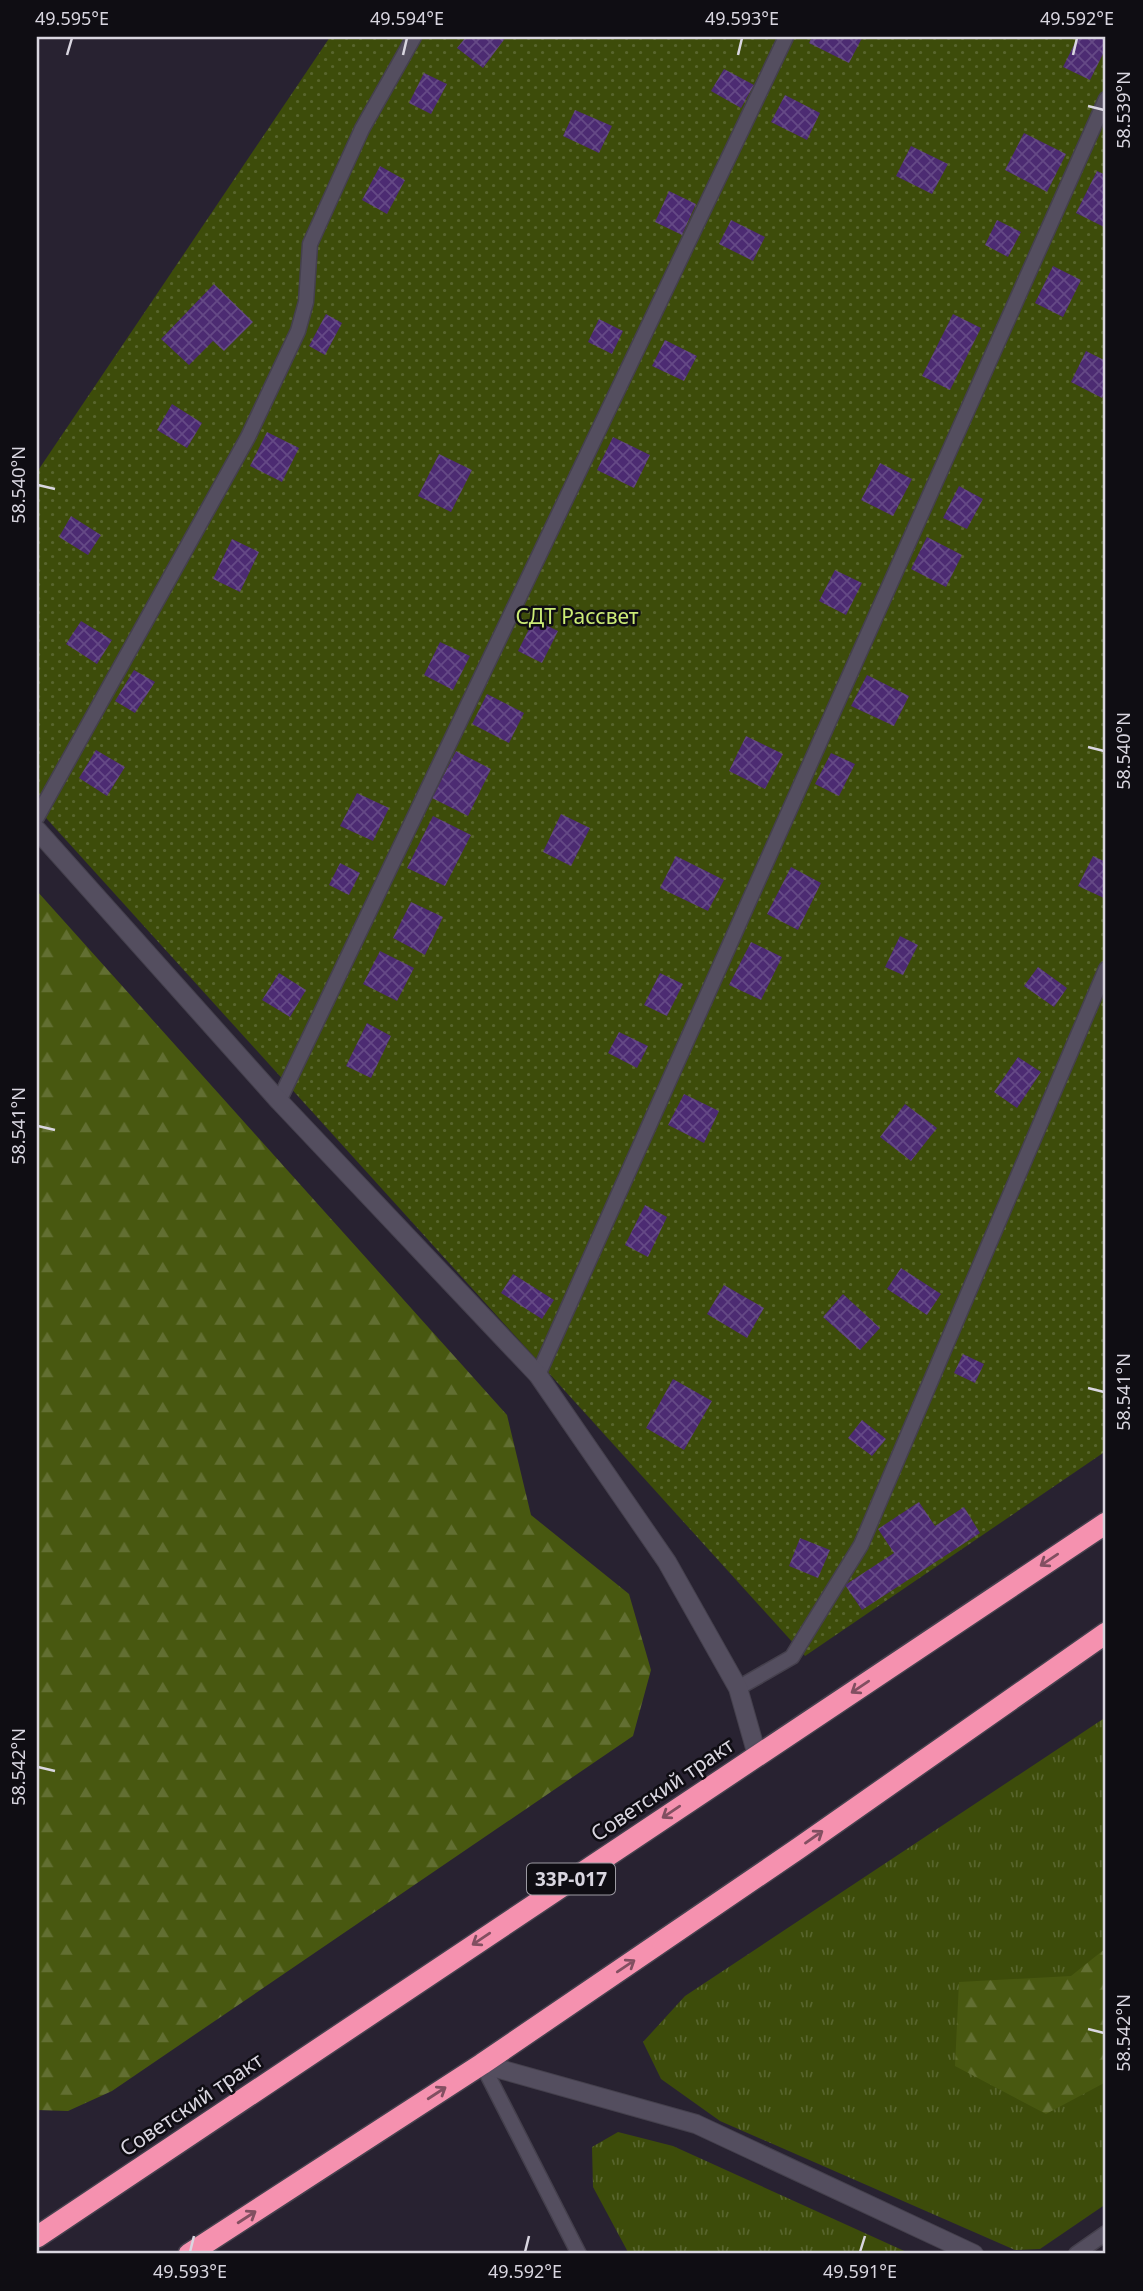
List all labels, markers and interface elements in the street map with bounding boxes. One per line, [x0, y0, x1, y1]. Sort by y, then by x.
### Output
text: 49.595°E [35, 6, 109, 30]
text: 49.594°E [370, 6, 444, 30]
text: 49.593°E [705, 6, 779, 30]
text: 49.592°E [1040, 6, 1114, 30]
text: 58.539°N [1111, 71, 1135, 149]
text: 58.540°N [6, 446, 30, 524]
park label: СДТ Рассвет [515, 602, 639, 630]
text: 58.540°N [1111, 712, 1135, 790]
text: 58.541°N [6, 1087, 30, 1165]
text: 58.541°N [1111, 1353, 1135, 1431]
one-way arrow [1040, 1554, 1060, 1568]
one-way arrow [851, 1679, 870, 1694]
text: 58.542°N [6, 1728, 30, 1806]
street label: Советский тракт [585, 1731, 739, 1847]
one-way arrow [661, 1806, 681, 1820]
one-way arrow [804, 1830, 823, 1844]
road number: 33Р-017 [527, 1864, 615, 1895]
one-way arrow [472, 1932, 492, 1946]
one-way arrow [616, 1959, 635, 1973]
text: 58.542°N [1111, 1994, 1135, 2072]
street label: Советский тракт [114, 2046, 268, 2162]
one-way arrow [427, 2086, 446, 2100]
one-way arrow [236, 2210, 256, 2224]
text: 49.593°E [153, 2259, 227, 2283]
text: 49.592°E [488, 2259, 562, 2283]
text: 49.591°E [823, 2259, 897, 2283]

